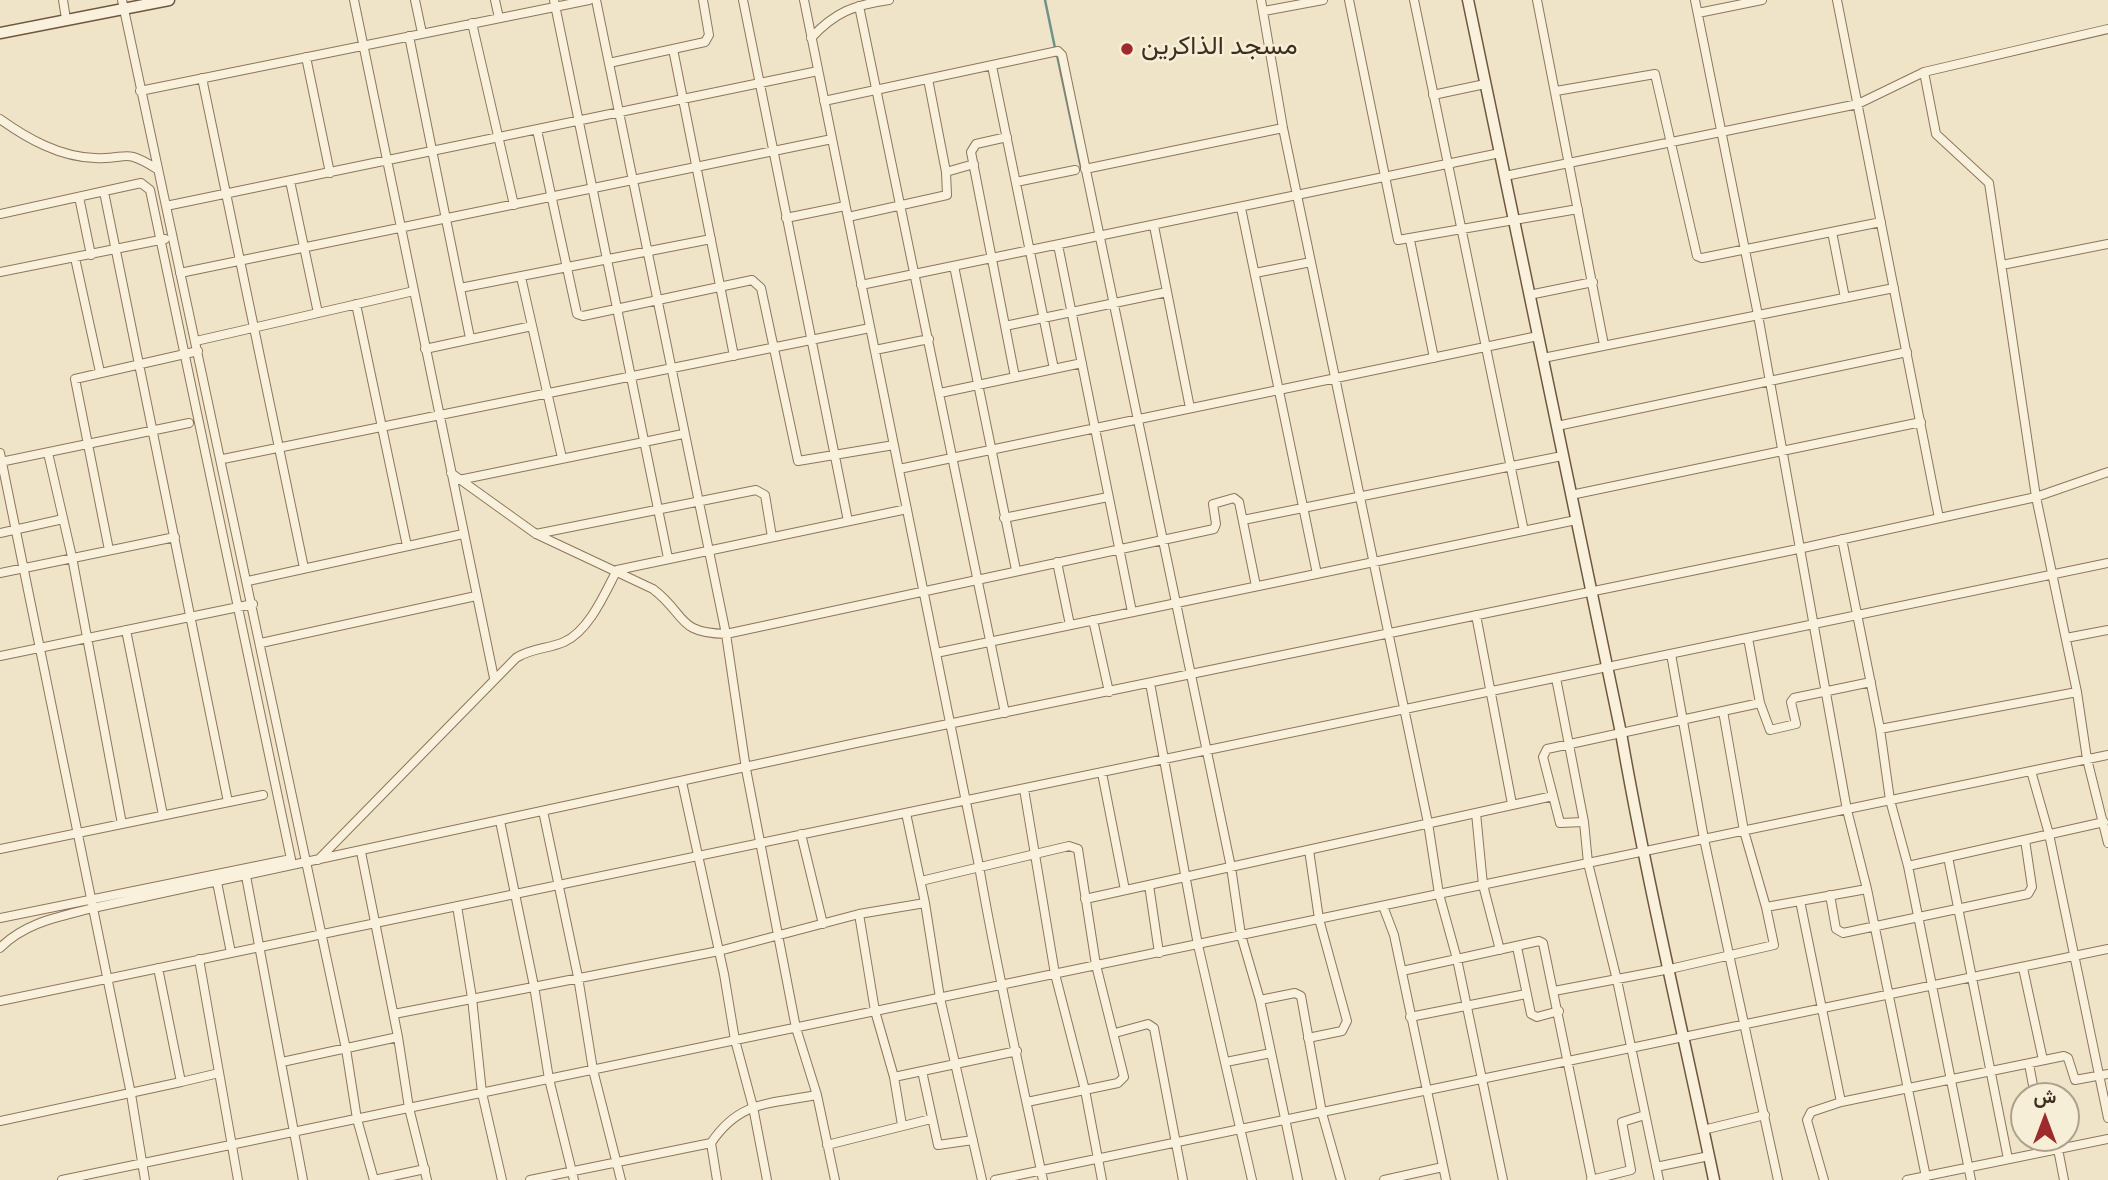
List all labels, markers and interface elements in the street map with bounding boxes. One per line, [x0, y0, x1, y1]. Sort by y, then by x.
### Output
place label: مسجد الذاكرين [1141, 33, 1298, 65]
marker: مسجد الذاكرين [1119, 41, 1135, 57]
north arrow [2010, 1082, 2080, 1152]
text: ش [2034, 1083, 2056, 1112]

